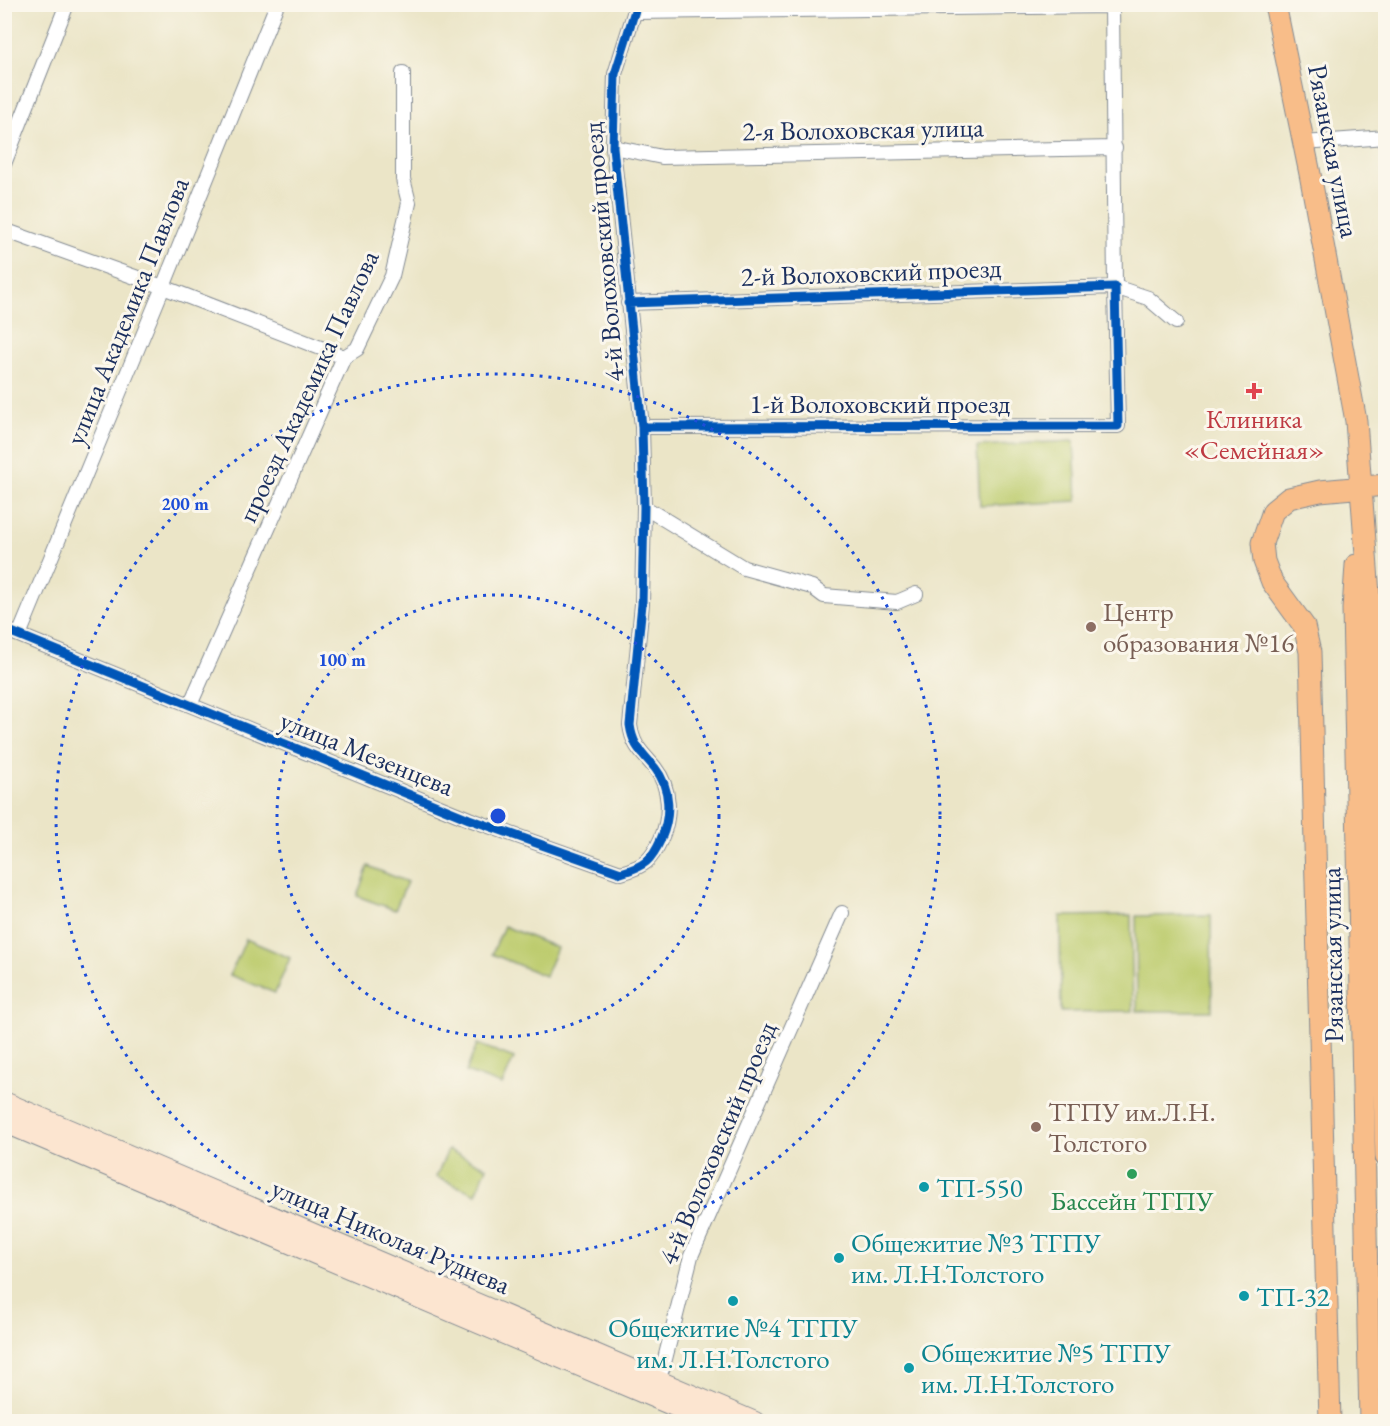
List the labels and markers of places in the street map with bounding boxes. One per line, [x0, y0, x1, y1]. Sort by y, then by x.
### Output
marker: Клиника «Семейная» [1245, 382, 1263, 400]
place label: Клиника «Семейная» [1184, 401, 1324, 467]
place label: Центр образования №16 [1103, 594, 1294, 660]
marker: Центр образования №16 [1084, 620, 1098, 634]
centre of rings [488, 806, 508, 826]
place label: ТГПУ им.Л.Н. Толстого [1048, 1094, 1216, 1160]
marker: ТГПУ им.Л.Н. Толстого [1029, 1120, 1043, 1134]
marker: Бассейн ТГПУ [1125, 1167, 1139, 1181]
place label: ТП-550 [936, 1170, 1023, 1205]
marker: ТП-550 [917, 1180, 931, 1194]
place label: Бассейн ТГПУ [1050, 1183, 1214, 1218]
place label: Общежитие №3 ТГПУ им. Л.Н.Толстого [851, 1225, 1102, 1291]
marker: Общежитие №3 ТГПУ им. Л.Н.Толстого [832, 1251, 846, 1265]
place label: ТП-32 [1256, 1279, 1330, 1314]
marker: ТП-32 [1237, 1289, 1251, 1303]
marker: Общежитие №4 ТГПУ им. Л.Н.Толстого [726, 1294, 740, 1308]
place label: Общежитие №4 ТГПУ им. Л.Н.Толстого [608, 1310, 859, 1376]
place label: Общежитие №5 ТГПУ им. Л.Н.Толстого [921, 1335, 1172, 1401]
marker: Общежитие №5 ТГПУ им. Л.Н.Толстого [902, 1361, 916, 1375]

